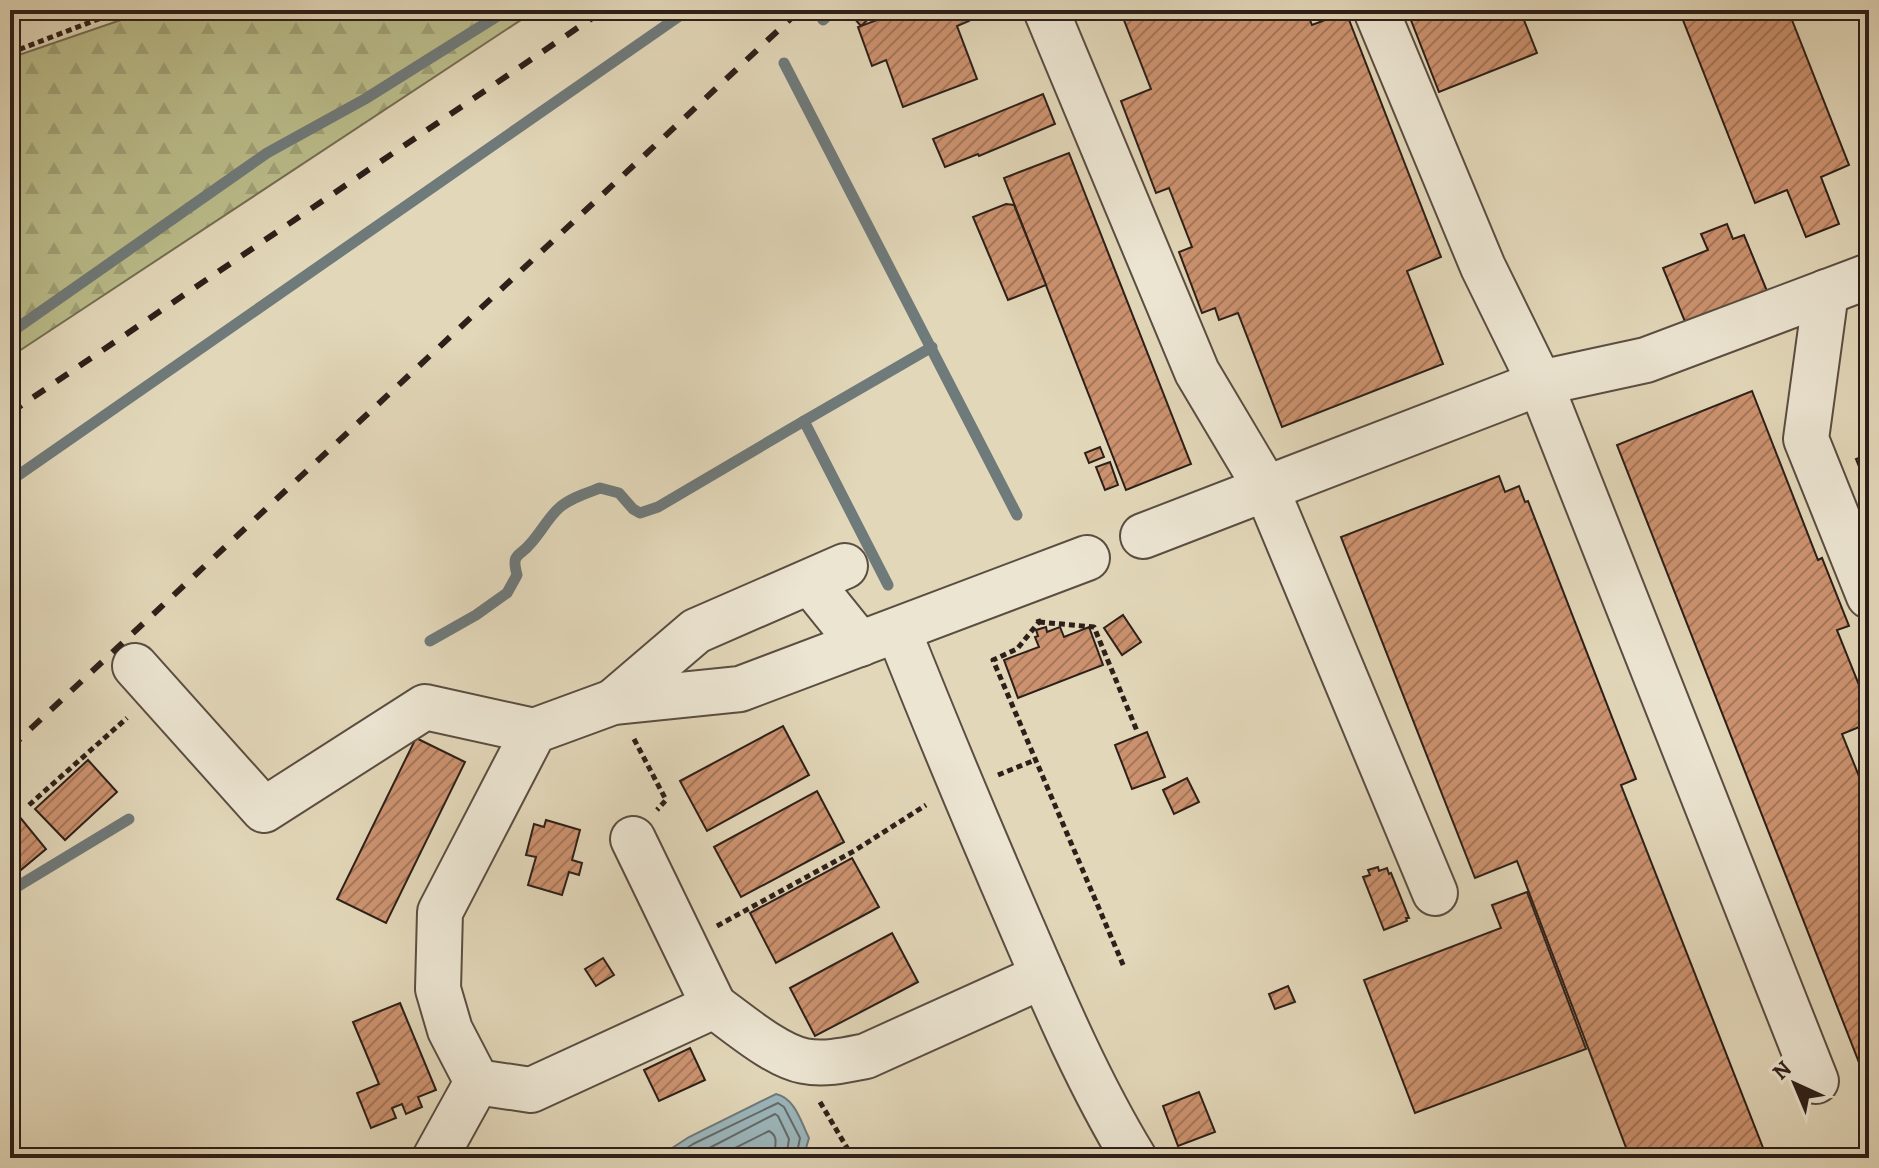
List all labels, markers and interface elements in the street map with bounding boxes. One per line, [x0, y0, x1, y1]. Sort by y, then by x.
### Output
north arrow [1755, 1044, 1835, 1124]
text: N [1766, 1054, 1798, 1087]

